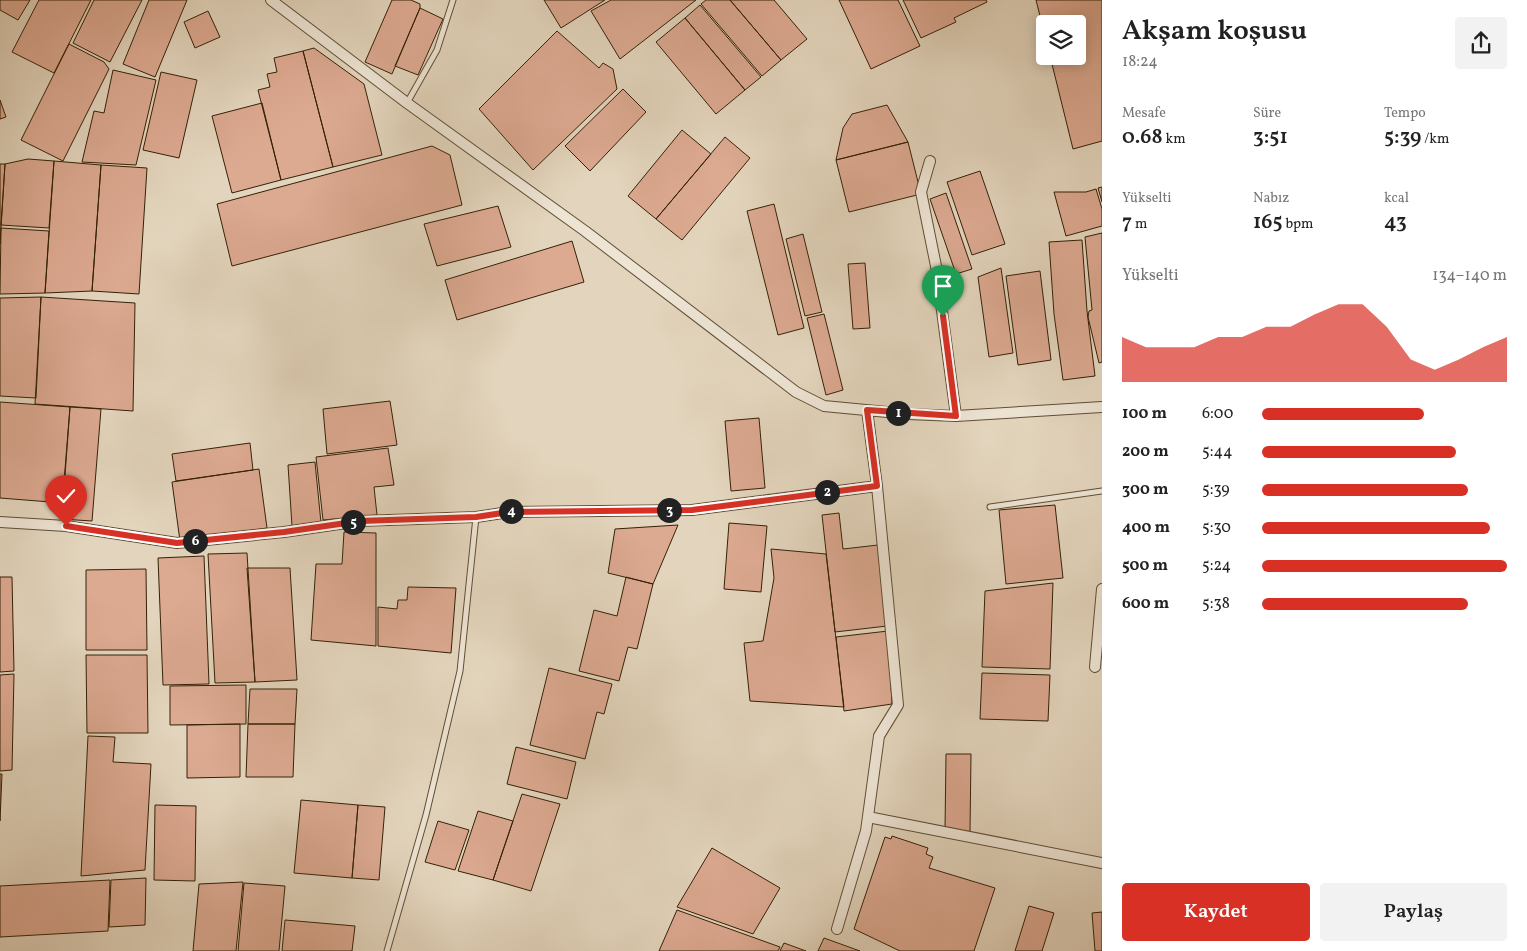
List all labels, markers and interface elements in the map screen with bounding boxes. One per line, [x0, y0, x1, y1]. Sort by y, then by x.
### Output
text: Akşam koşusu [1122, 12, 1307, 51]
map controls [1036, 15, 1086, 65]
button: layers [1036, 15, 1086, 65]
button: share [1455, 17, 1507, 69]
text: 18:24 [1122, 51, 1158, 73]
text: Mesafe [1122, 104, 1166, 123]
text: Süre [1253, 104, 1281, 123]
text: Tempo [1384, 104, 1426, 123]
text: 0.68 [1122, 123, 1163, 152]
text: 3:51 [1253, 123, 1288, 152]
text: 5:39 [1384, 123, 1421, 152]
text: km [1163, 130, 1186, 149]
text: /km [1421, 130, 1449, 149]
text: Yükselti [1122, 189, 1172, 208]
text: Nabız [1253, 189, 1289, 208]
text: kcal [1384, 189, 1409, 208]
text: 7 [1122, 208, 1132, 237]
text: 165 [1253, 208, 1283, 237]
text: 43 [1384, 208, 1407, 237]
text: m [1132, 215, 1147, 234]
text: bpm [1283, 215, 1313, 234]
pin [922, 265, 964, 316]
text: Yükselti [1122, 265, 1179, 287]
text: 134–140 m [1432, 265, 1507, 287]
icon: arrive [929, 272, 957, 300]
pin: 1 [886, 400, 910, 426]
text: 100 m [1122, 403, 1167, 425]
text: 6:00 [1202, 403, 1233, 425]
text: 1 [896, 404, 901, 423]
text: 200 m [1122, 441, 1169, 463]
text: 5:44 [1202, 441, 1233, 463]
pin [45, 475, 87, 526]
text: 300 m [1122, 479, 1168, 501]
text: 5:39 [1202, 479, 1230, 501]
pin: 2 [814, 480, 840, 504]
icon: check [52, 482, 80, 510]
text: 2 [824, 483, 831, 502]
pin: 4 [498, 498, 524, 524]
pin: 3 [656, 498, 682, 522]
text: 3 [666, 501, 673, 520]
text: 4 [507, 502, 516, 521]
pin: 5 [340, 510, 366, 534]
text: 5 [350, 513, 357, 532]
text: 400 m [1122, 517, 1170, 539]
text: 5:30 [1202, 517, 1231, 539]
pin: 6 [182, 528, 208, 554]
text: 6 [192, 532, 199, 551]
text: 500 m [1122, 555, 1168, 577]
text: 5:24 [1202, 555, 1231, 577]
text: 600 m [1122, 593, 1169, 615]
text: 5:38 [1202, 593, 1230, 615]
button: Kaydet [1122, 883, 1310, 941]
button: Paylaş [1320, 883, 1507, 941]

